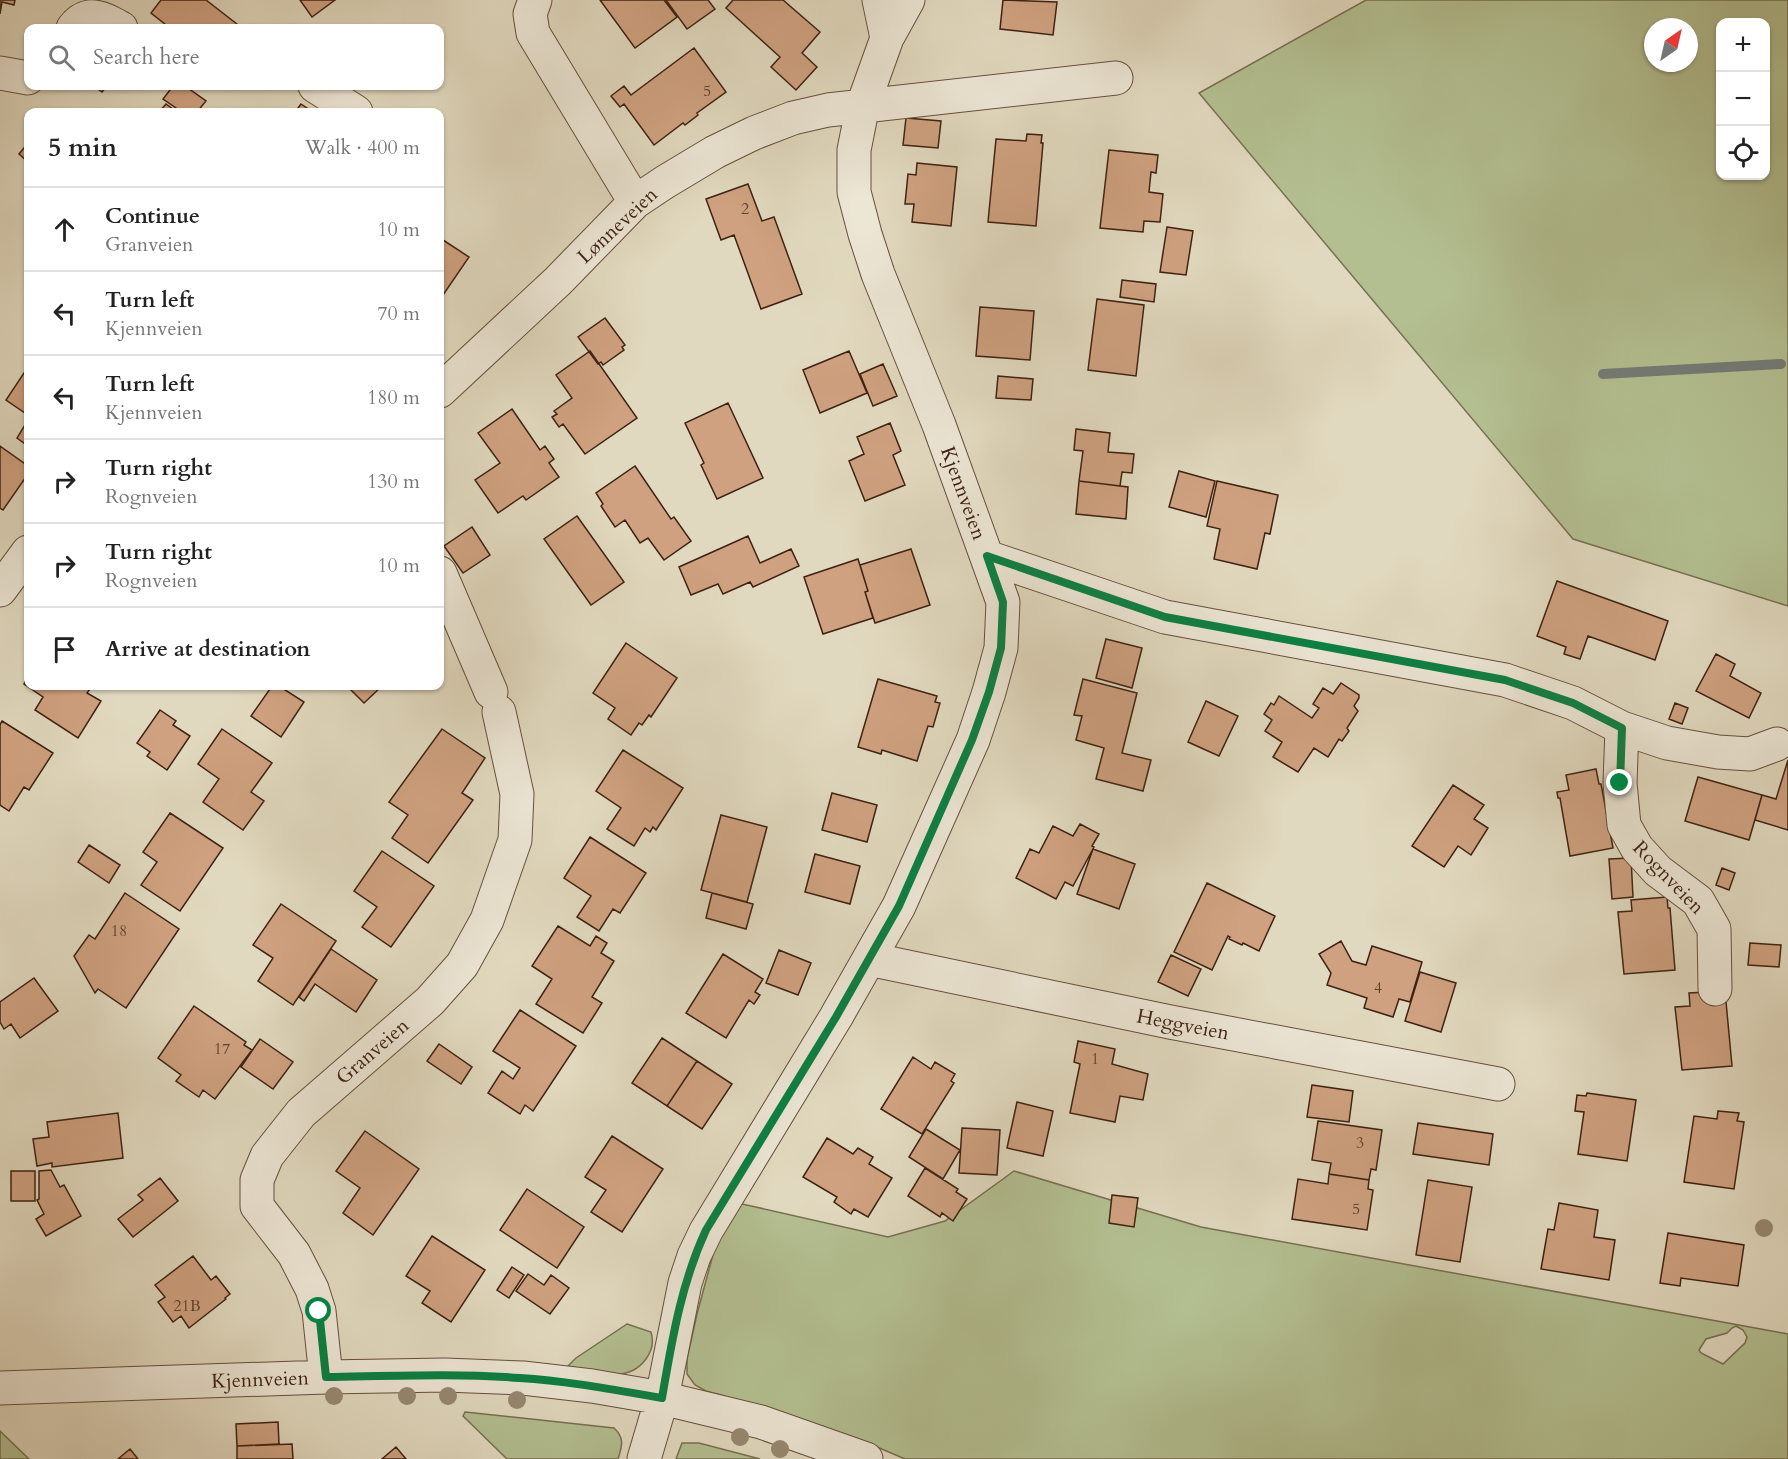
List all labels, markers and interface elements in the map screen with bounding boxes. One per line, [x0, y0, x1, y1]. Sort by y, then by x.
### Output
north arrow [1644, 18, 1698, 72]
map controls [1716, 18, 1770, 180]
button: + [1716, 18, 1770, 72]
search box [24, 24, 444, 90]
icon: search [45, 41, 78, 74]
text: Search here [93, 42, 200, 72]
button: − [1716, 72, 1770, 126]
house number: 5 [703, 80, 711, 102]
button: locate [1716, 126, 1770, 180]
text: 5 min [48, 130, 117, 165]
text: Walk · 400 m [305, 134, 420, 161]
street label: Lønneveien [571, 181, 664, 269]
house number: 2 [741, 198, 749, 220]
text: Continue [105, 201, 200, 231]
icon: ahead [48, 213, 81, 246]
text: 10 m [377, 216, 420, 243]
text: Granveien [105, 231, 193, 258]
text: Turn left [105, 285, 194, 315]
icon: left [48, 297, 81, 330]
text: 70 m [377, 300, 420, 327]
text: Kjennveien [105, 315, 203, 342]
text: Turn left [105, 369, 194, 399]
icon: left [48, 381, 81, 414]
text: 180 m [367, 384, 420, 411]
text: Kjennveien [105, 399, 203, 426]
street label: Kjennveien [934, 443, 993, 544]
text: Turn right [105, 453, 212, 483]
icon: right [48, 465, 81, 498]
text: 130 m [367, 468, 420, 495]
text: Rognveien [105, 483, 198, 510]
text: Turn right [105, 537, 212, 567]
icon: right [48, 549, 81, 582]
text: 10 m [377, 552, 420, 579]
text: Rognveien [105, 567, 198, 594]
icon: arrive [48, 633, 81, 666]
text: Arrive at destination [105, 634, 310, 664]
route end [1606, 769, 1632, 795]
street label: Rognveien [1627, 835, 1711, 920]
house number: 18 [111, 920, 127, 942]
house number: 4 [1374, 977, 1382, 999]
street label: Heggveien [1134, 1002, 1232, 1047]
street label: Granveien [330, 1012, 415, 1091]
house number: 17 [214, 1038, 230, 1060]
house number: 1 [1091, 1048, 1099, 1070]
house number: 3 [1356, 1132, 1364, 1154]
house number: 5 [1352, 1198, 1360, 1220]
house number: 21B [173, 1295, 201, 1317]
route start [305, 1297, 331, 1323]
street label: Kjennveien [211, 1364, 310, 1395]

